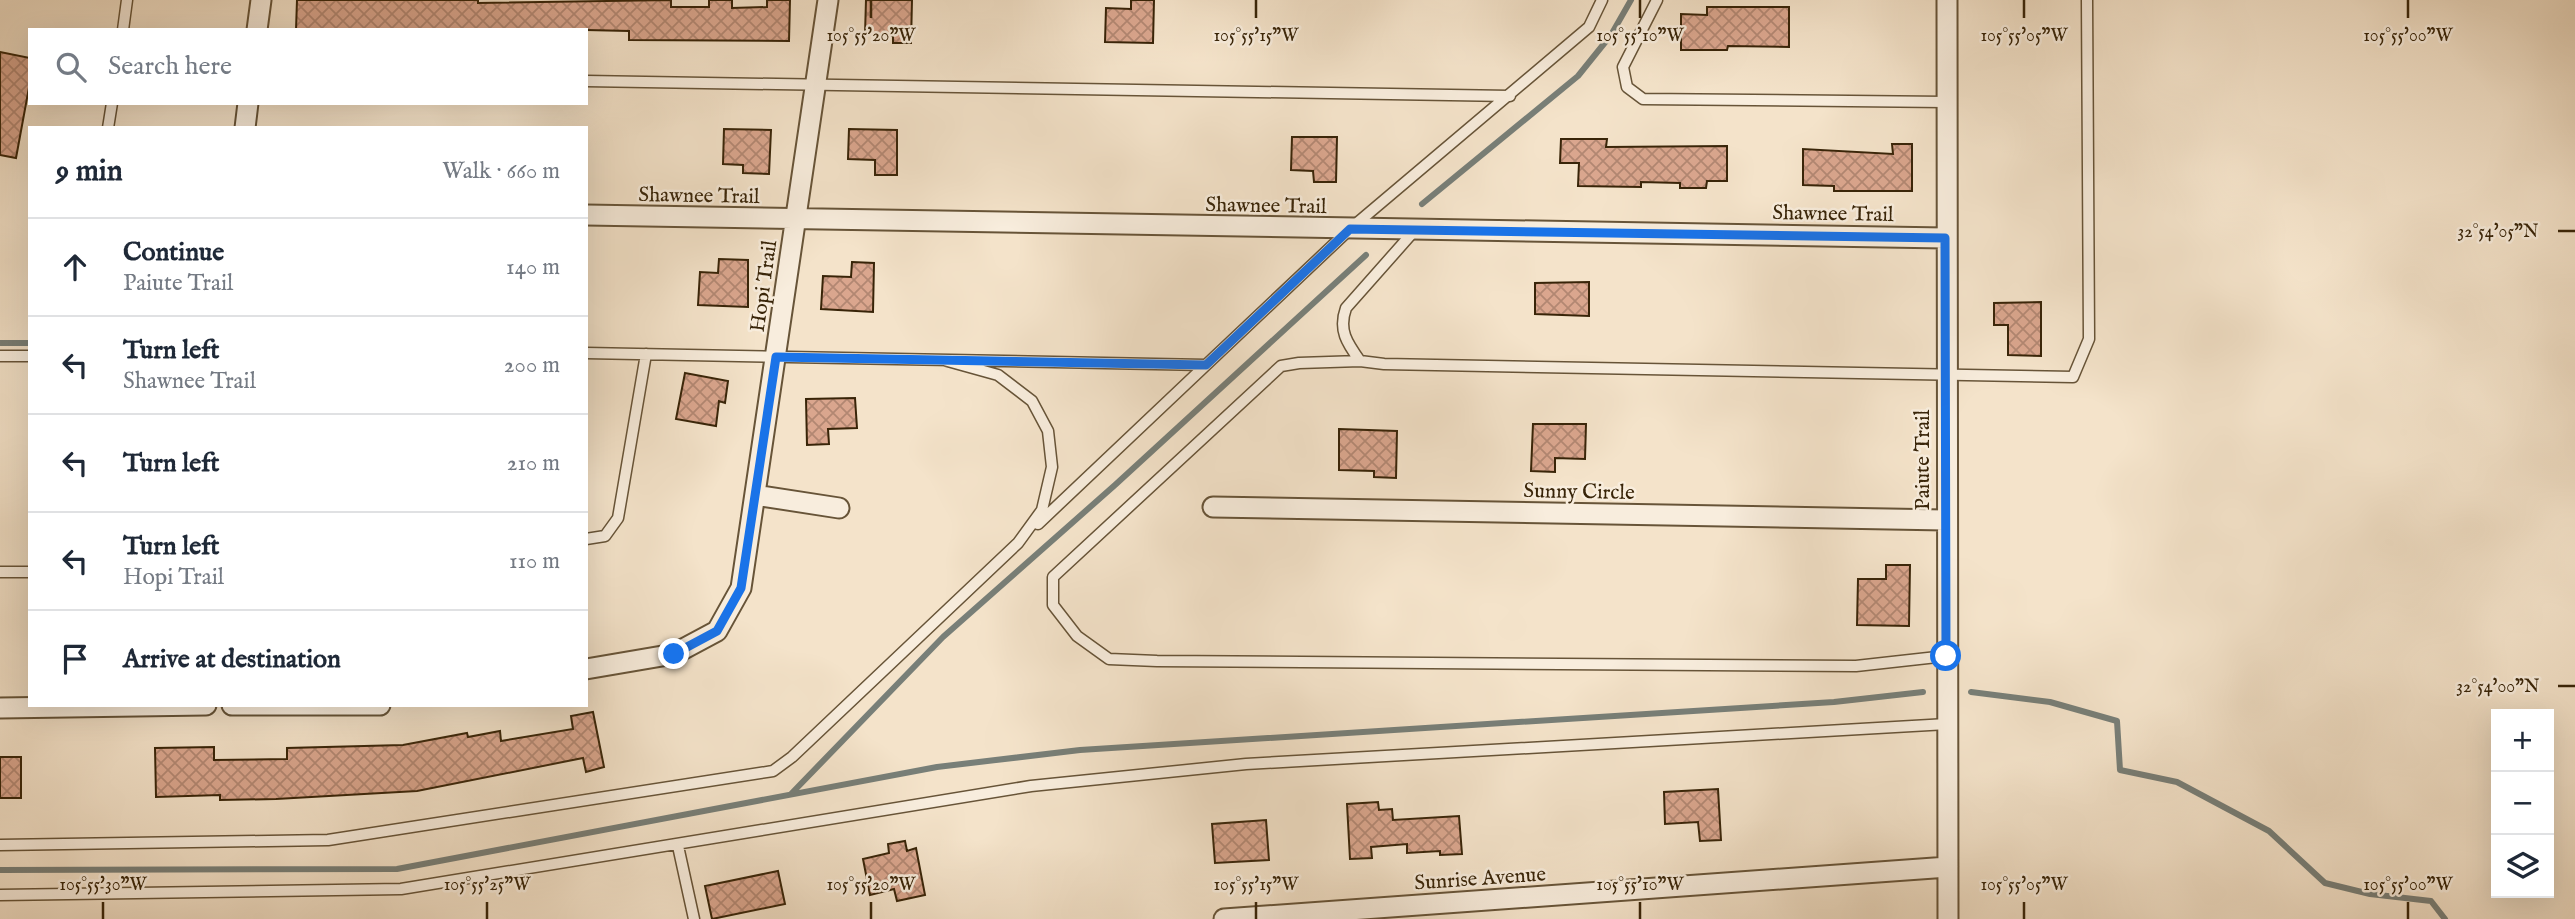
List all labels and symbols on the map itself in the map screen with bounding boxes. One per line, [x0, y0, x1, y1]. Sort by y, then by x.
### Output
text: 105°55'20"W [826, 25, 916, 48]
text: 105°55'15"W [1213, 25, 1299, 48]
text: 105°55'10"W [1596, 25, 1684, 48]
text: 105°55'05"W [1980, 25, 2068, 48]
text: 105°55'00"W [2363, 25, 2454, 48]
street label: Shawnee Trail [638, 182, 760, 211]
street label: Shawnee Trail [1205, 192, 1327, 221]
street label: Shawnee Trail [1772, 200, 1894, 229]
text: 32°54'05"N [2458, 221, 2539, 244]
street label: Hopi Trail [745, 238, 784, 334]
street label: Paiute Trail [1910, 409, 1937, 510]
street label: Sunny Circle [1523, 478, 1635, 507]
route end [658, 638, 689, 669]
route start [1930, 640, 1961, 671]
text: 32°54'00"N [2456, 676, 2540, 699]
street label: Sunrise Avenue [1413, 861, 1547, 898]
text: 105°55'30"W [59, 874, 148, 897]
text: 105°55'25"W [444, 874, 531, 897]
text: 105°55'20"W [826, 874, 916, 897]
text: 105°55'15"W [1213, 874, 1299, 897]
text: 105°55'10"W [1596, 874, 1684, 897]
text: 105°55'05"W [1980, 874, 2068, 897]
text: 105°55'00"W [2363, 874, 2454, 897]

